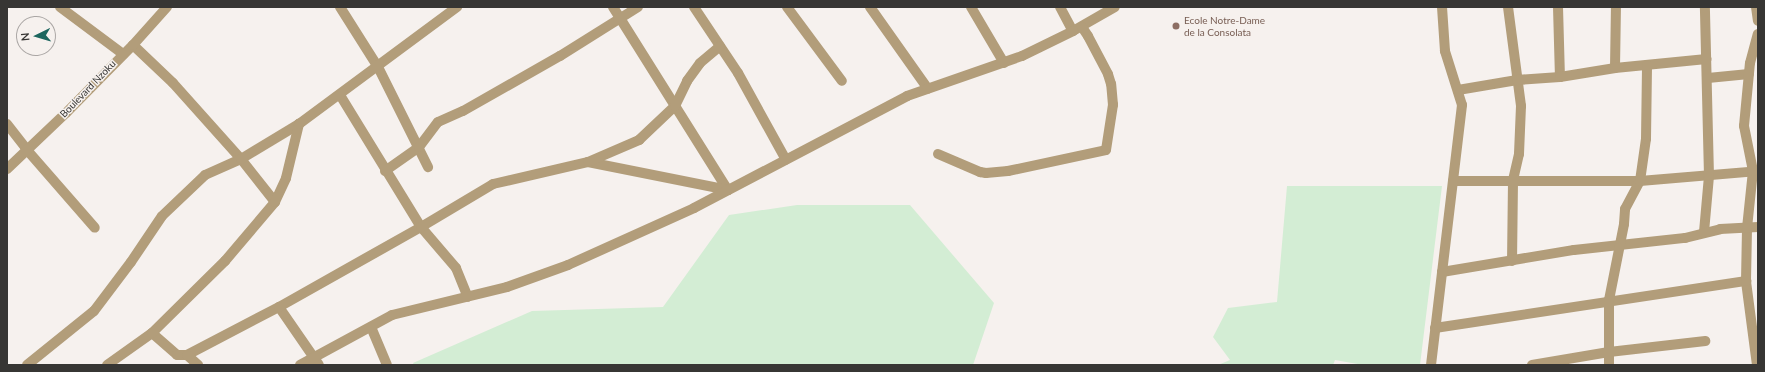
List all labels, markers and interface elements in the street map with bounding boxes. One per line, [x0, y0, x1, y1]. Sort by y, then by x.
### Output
place label: Ecole Notre-Dame de la Consolata [1184, 14, 1265, 38]
north arrow [16, 16, 56, 56]
marker: Ecole Notre-Dame de la Consolata [1171, 21, 1181, 31]
text: N [18, 32, 31, 42]
street label: Boulevard Nzoku [58, 58, 118, 120]

